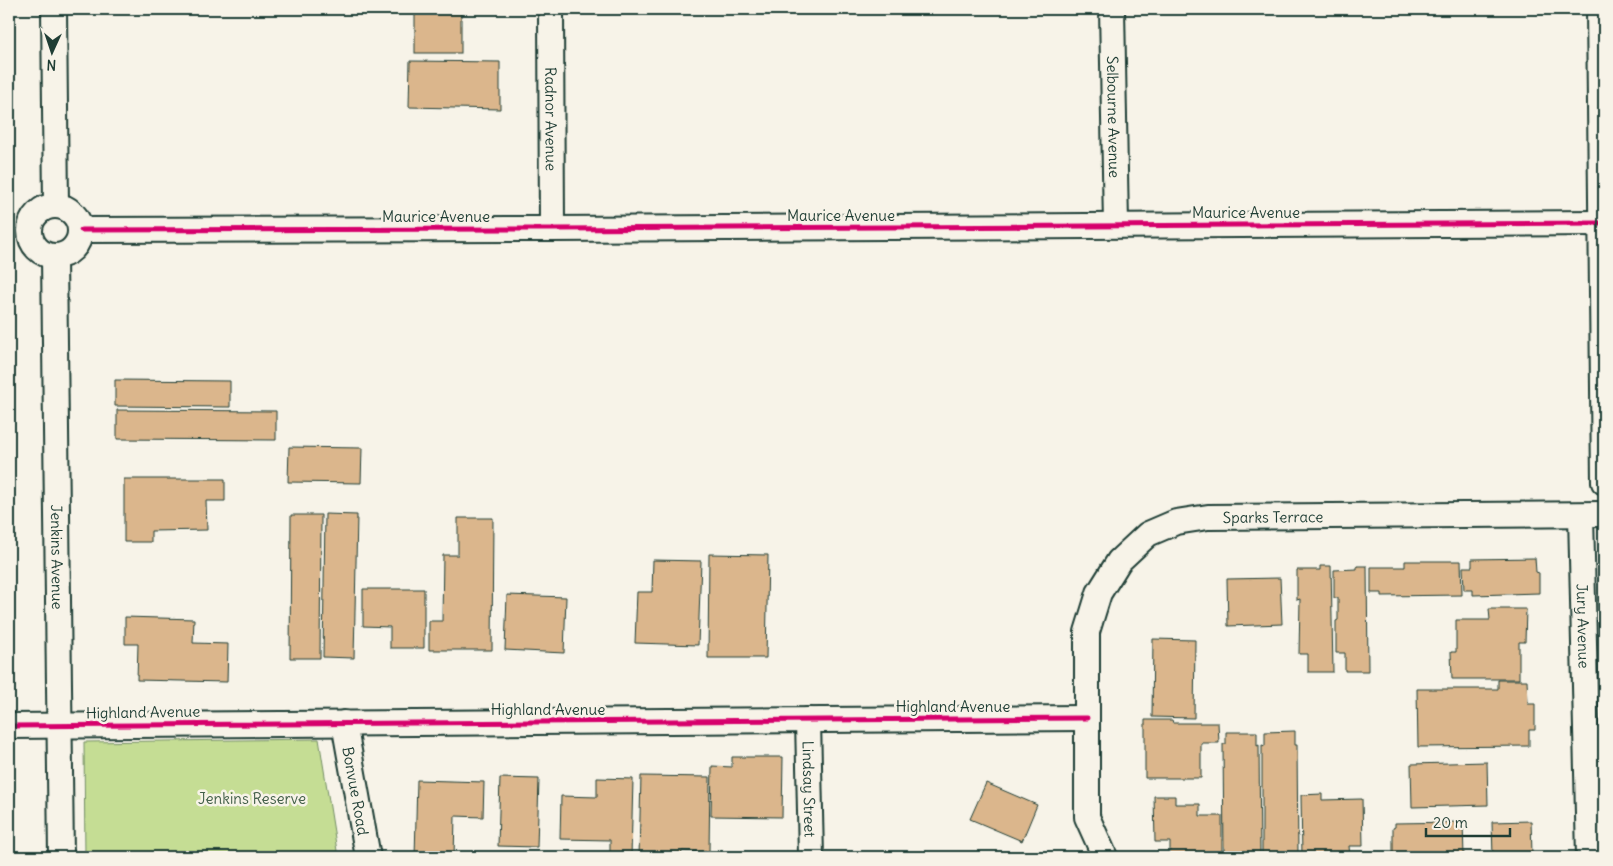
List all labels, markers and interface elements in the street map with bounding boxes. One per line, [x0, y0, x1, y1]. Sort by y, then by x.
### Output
north arrow [28, 28, 78, 78]
text: N [46, 56, 57, 74]
street label: Selbourne Avenue [1103, 56, 1125, 178]
street label: Radnor Avenue [542, 67, 561, 171]
street label: Maurice Avenue [1192, 203, 1300, 222]
street label: Maurice Avenue [787, 206, 895, 225]
street label: Maurice Avenue [382, 207, 490, 226]
street label: Jenkins Avenue [47, 504, 68, 610]
street label: Sparks Terrace [1223, 507, 1324, 526]
street label: Jury Avenue [1573, 583, 1594, 669]
street label: Highland Avenue [896, 697, 1010, 716]
street label: Highland Avenue [491, 700, 605, 719]
street label: Highland Avenue [86, 702, 200, 722]
street label: Lindsay Street [799, 740, 820, 837]
street label: Bonvue Road [339, 745, 373, 837]
park label: Jenkins Reserve [198, 789, 306, 808]
scale bar [1426, 806, 1509, 838]
text: 20 m [1433, 813, 1468, 832]

